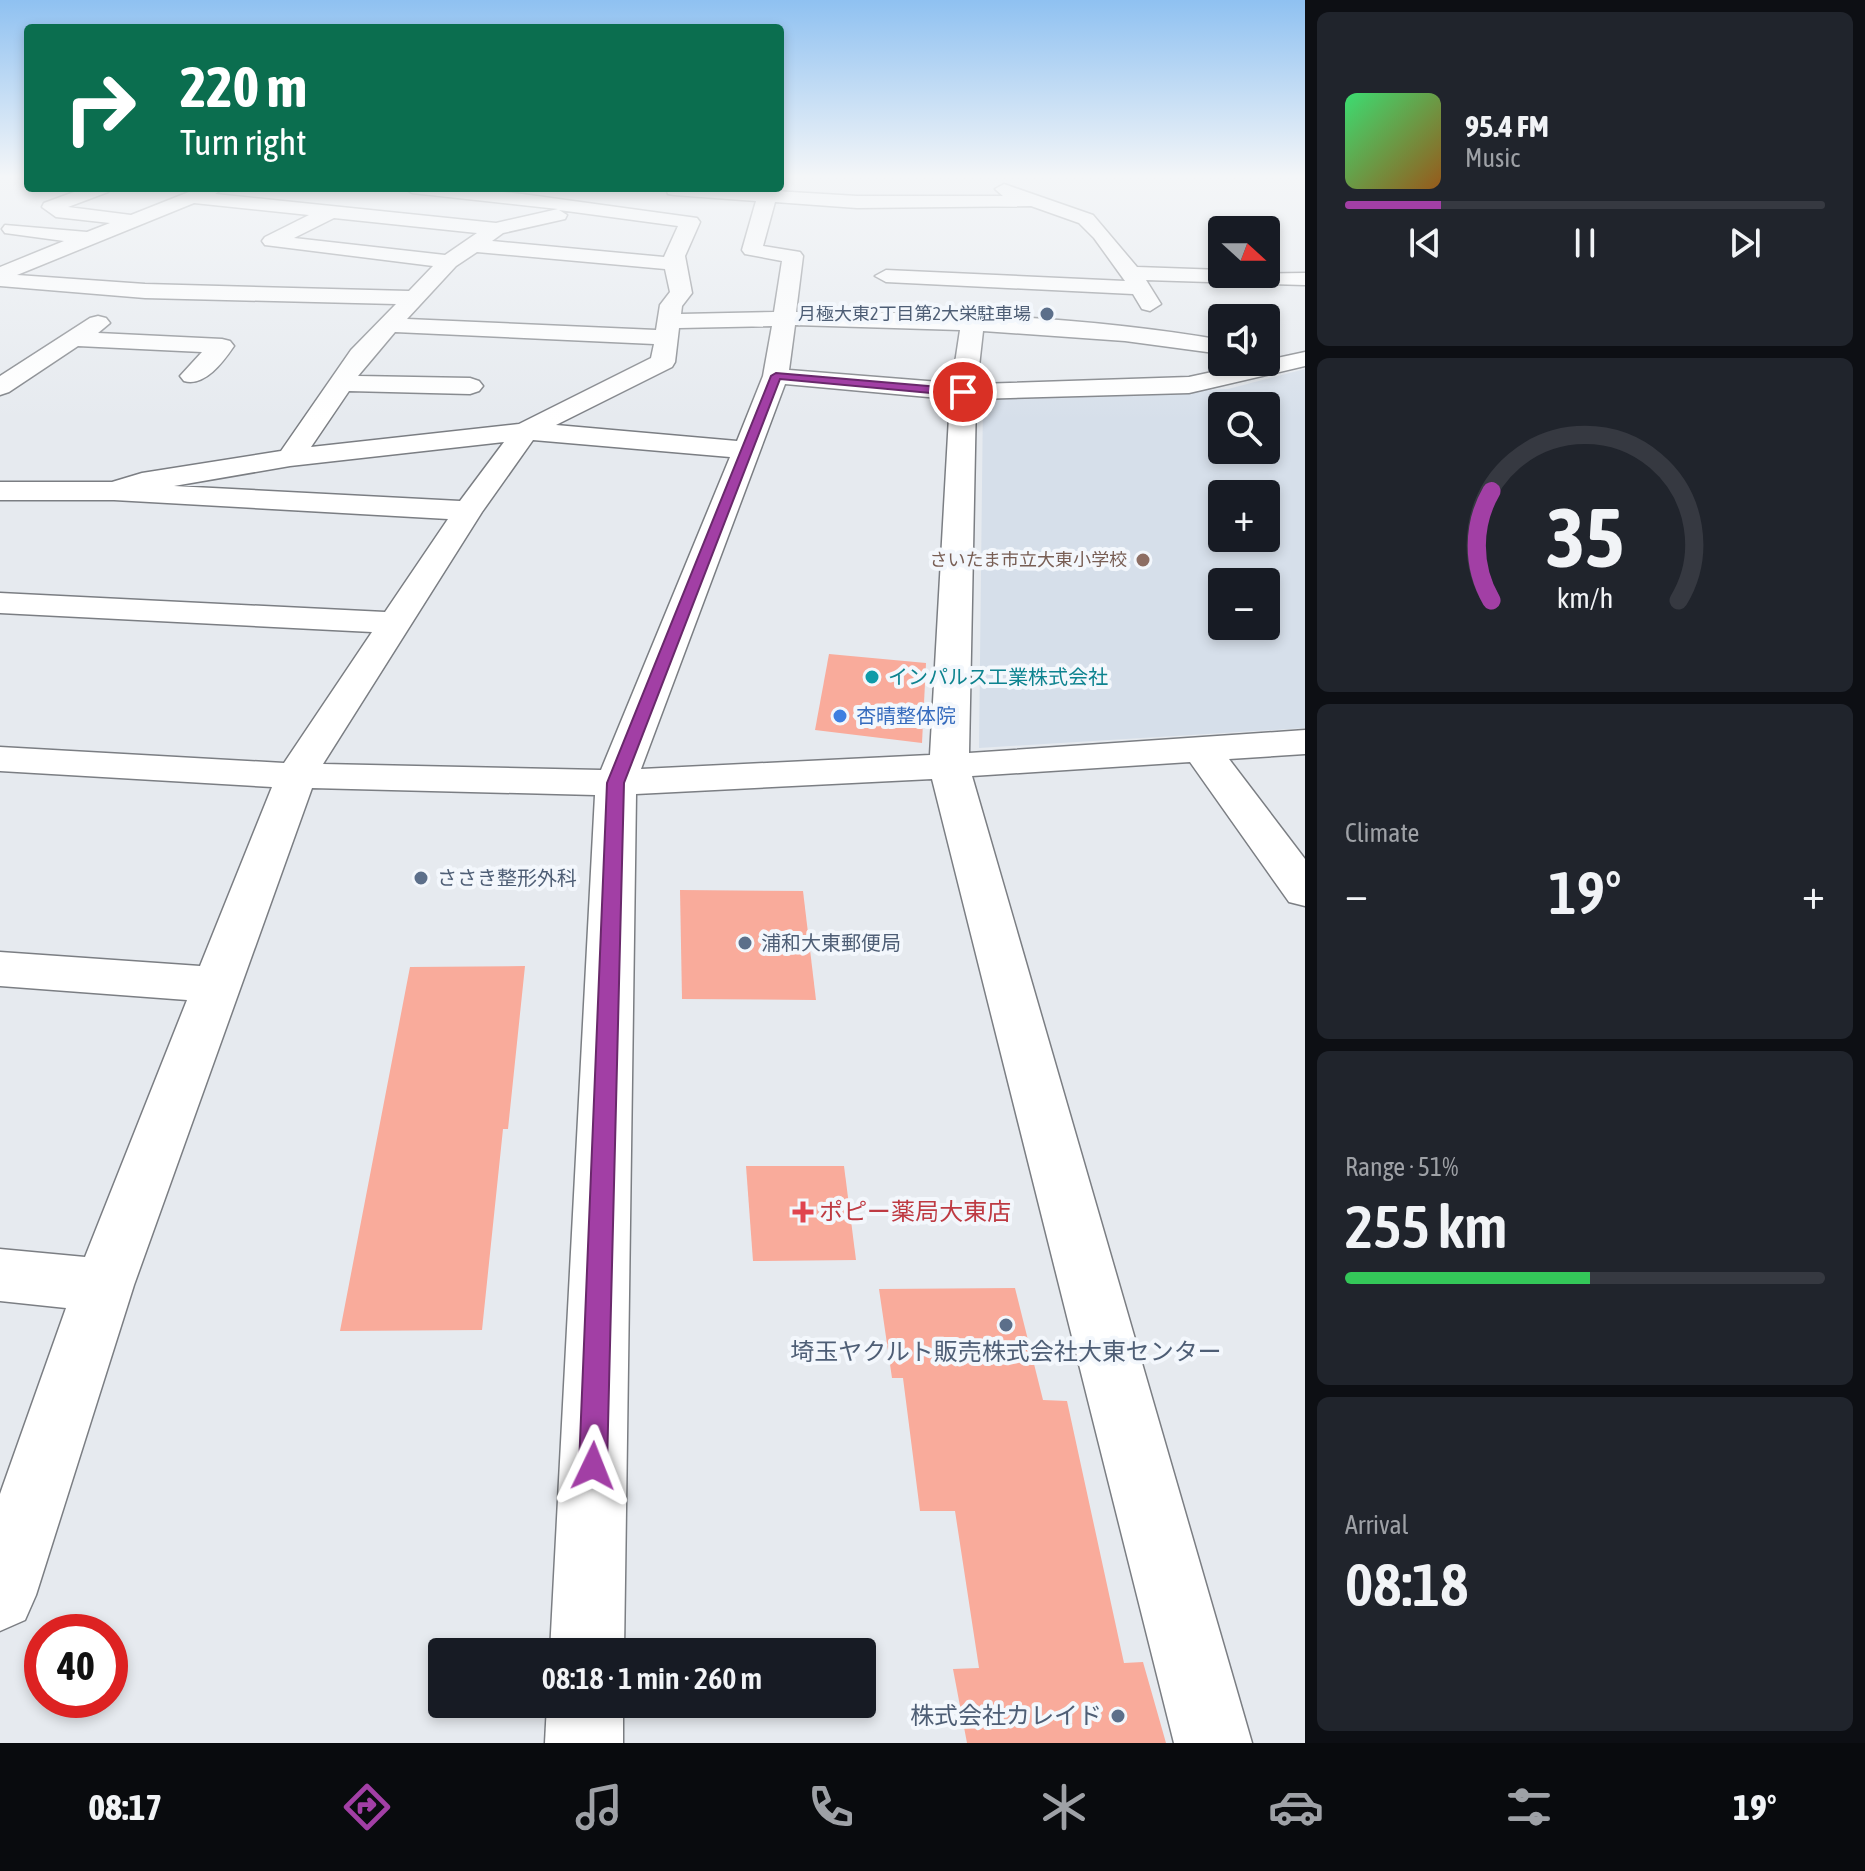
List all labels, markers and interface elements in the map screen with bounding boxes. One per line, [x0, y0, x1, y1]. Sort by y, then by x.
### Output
text: 220 m [180, 55, 307, 119]
icon: right [48, 56, 152, 160]
text: 95.4 FM [1465, 109, 1549, 143]
text: Turn right [180, 121, 307, 163]
text: Music [1465, 143, 1520, 173]
north arrow [1208, 216, 1280, 288]
map controls [1208, 216, 1280, 640]
icon: previous [1403, 221, 1447, 265]
icon: pause [1563, 221, 1607, 265]
icon: next [1723, 221, 1767, 265]
place label: 月極大東2丁目第2大栄駐車場 [798, 303, 1031, 324]
button: sound [1208, 304, 1280, 376]
marker: 月極大東2丁目第2大栄駐車場 [1038, 305, 1056, 323]
pin [929, 358, 997, 426]
icon: arrive [941, 370, 985, 414]
button: search [1208, 392, 1280, 464]
button: + [1208, 480, 1280, 552]
text: 35 [1546, 489, 1624, 585]
place label: さいたま市立大東小学校 [930, 549, 1127, 570]
marker: さいたま市立大東小学校 [1134, 551, 1152, 569]
button: − [1208, 568, 1280, 640]
text: km/h [1557, 581, 1613, 614]
place label: インパルス工業株式会社 [888, 665, 1108, 688]
marker: インパルス工業株式会社 [863, 668, 881, 686]
place label: 杏晴整体院 [856, 704, 956, 727]
marker: 杏晴整体院 [831, 707, 849, 725]
text: Climate [1345, 818, 1419, 848]
text: 19° [1549, 858, 1621, 927]
place label: ささき整形外科 [437, 866, 577, 889]
text: − [1345, 868, 1368, 918]
text: + [1802, 868, 1825, 918]
marker: ささき整形外科 [412, 869, 430, 887]
place label: 浦和大東郵便局 [761, 931, 901, 954]
marker: 浦和大東郵便局 [736, 934, 754, 952]
text: Range · 51% [1345, 1152, 1458, 1182]
text: 255 km [1345, 1192, 1507, 1261]
place label: ポピー薬局大東店 [819, 1198, 1011, 1225]
marker: ポピー薬局大東店 [794, 1203, 812, 1221]
marker: 埼玉ヤクルト販売株式会社大東センター [997, 1316, 1015, 1334]
place label: 埼玉ヤクルト販売株式会社大東センター [790, 1338, 1222, 1365]
position arrow [551, 1424, 635, 1508]
text: Arrival [1345, 1510, 1409, 1540]
text: 08:18 [1345, 1550, 1468, 1619]
speed limit sign: 40 [24, 1614, 128, 1718]
text: 08:18 · 1 min · 260 m [542, 1661, 762, 1695]
place label: 株式会社カレイド [910, 1702, 1102, 1729]
marker: 株式会社カレイド [1109, 1707, 1127, 1725]
icon: directions [339, 1779, 395, 1835]
icon: music [571, 1779, 627, 1835]
icon: phone [803, 1779, 859, 1835]
icon: climate [1036, 1779, 1092, 1835]
icon: car [1268, 1779, 1324, 1835]
icon: filters [1501, 1779, 1557, 1835]
text: 08:17 [88, 1786, 162, 1828]
text: 19° [1733, 1786, 1777, 1828]

